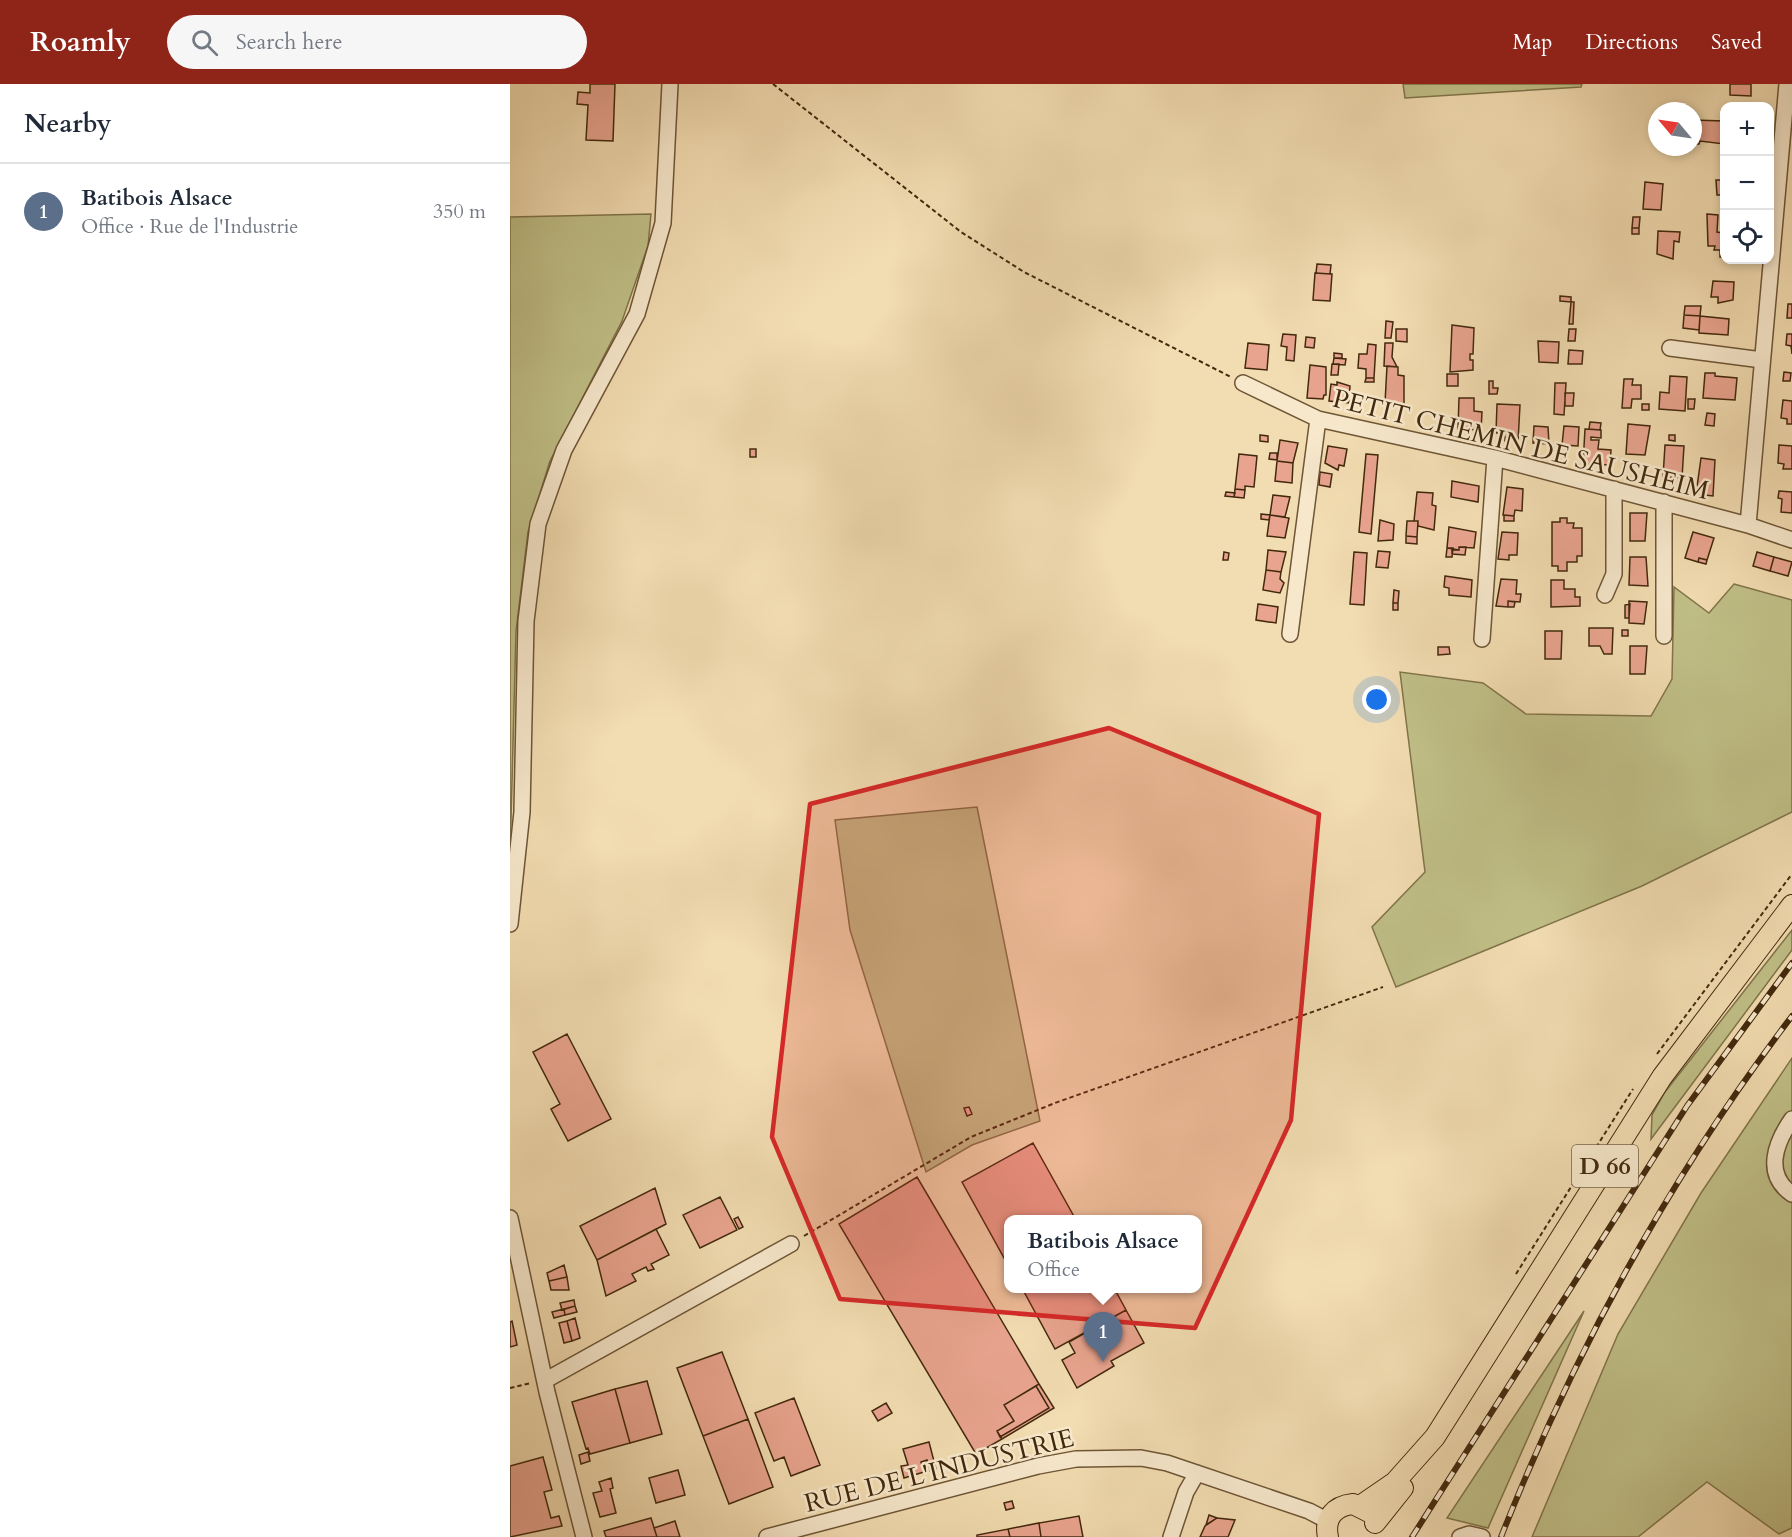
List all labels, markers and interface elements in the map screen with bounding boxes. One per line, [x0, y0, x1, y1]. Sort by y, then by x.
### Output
search box [167, 15, 587, 69]
text: Roamly [30, 23, 131, 61]
icon: search [188, 26, 221, 59]
text: Search here [236, 27, 342, 57]
text: Map [1512, 28, 1552, 57]
text: Directions [1585, 28, 1678, 57]
text: Saved [1711, 28, 1762, 57]
north arrow [1648, 102, 1702, 156]
map controls [1720, 102, 1774, 264]
button: + [1720, 102, 1774, 156]
text: Nearby [24, 106, 112, 141]
button: − [1720, 156, 1774, 210]
text: Batibois Alsace [81, 183, 233, 213]
text: 1 [38, 198, 49, 225]
text: 350 m [433, 198, 486, 225]
button: locate [1720, 210, 1774, 264]
text: Office · Rue de l'Industrie [81, 213, 298, 240]
street label: PETIT CHEMIN DE SAUSHEIM [1329, 381, 1713, 508]
your location [1362, 685, 1391, 714]
road number: D 66 [1572, 1145, 1638, 1187]
popup [1004, 1215, 1202, 1293]
text: Batibois Alsace [1027, 1226, 1179, 1256]
text: Office [1027, 1256, 1080, 1283]
pin: 1 [1084, 1312, 1122, 1362]
street label: RUE DE L'INDUSTRIE [801, 1420, 1077, 1521]

